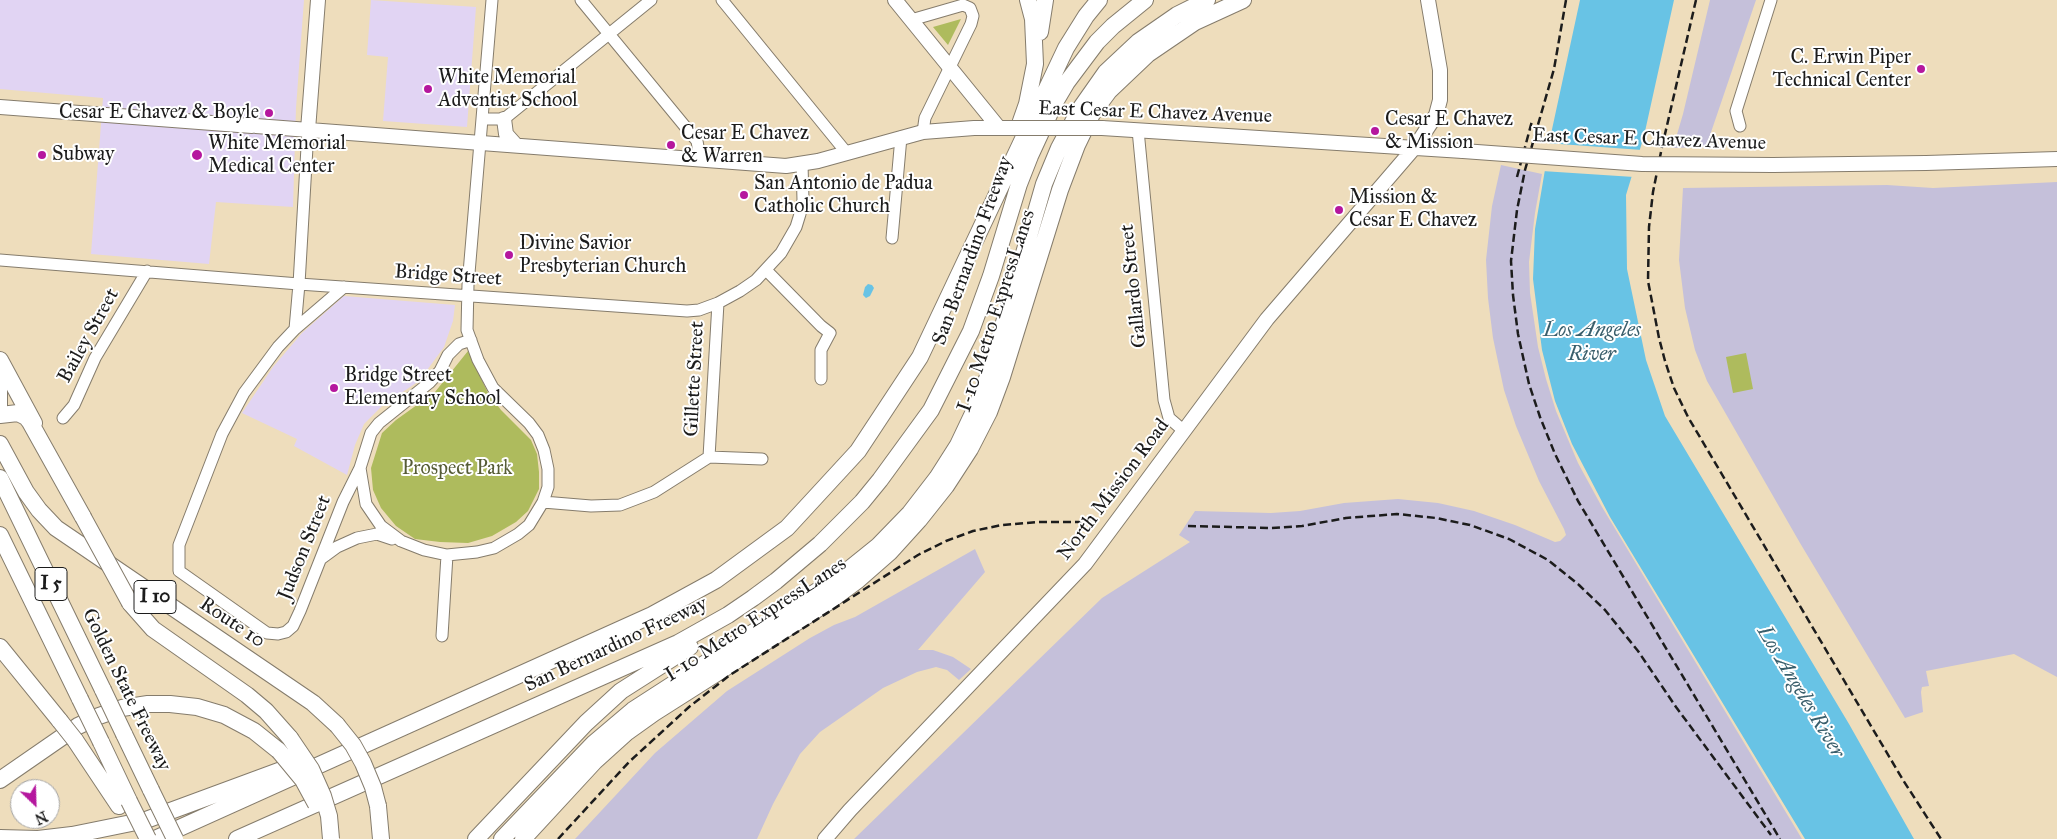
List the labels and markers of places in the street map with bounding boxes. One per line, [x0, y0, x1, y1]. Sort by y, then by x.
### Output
place label: C. Erwin Piper Technical Center [1773, 46, 1911, 93]
marker: C. Erwin Piper Technical Center [1915, 63, 1927, 75]
place label: White Memorial Adventist School [438, 66, 578, 113]
marker: White Memorial Adventist School [422, 83, 434, 95]
place label: Cesar E Chavez & Boyle [59, 101, 259, 125]
marker: Cesar E Chavez & Boyle [263, 107, 275, 119]
place label: Cesar E Chavez & Mission [1385, 108, 1513, 155]
place label: Cesar E Chavez & Warren [681, 122, 809, 169]
marker: Cesar E Chavez & Mission [1369, 125, 1381, 137]
place label: White Memorial Medical Center [208, 132, 346, 179]
marker: Cesar E Chavez & Warren [665, 139, 677, 151]
place label: Subway [52, 143, 114, 167]
marker: White Memorial Medical Center [190, 148, 204, 162]
marker: Subway [36, 149, 48, 161]
place label: San Antonio de Padua Catholic Church [754, 172, 933, 219]
place label: Mission & Cesar E Chavez [1349, 186, 1477, 233]
marker: San Antonio de Padua Catholic Church [738, 189, 750, 201]
marker: Mission & Cesar E Chavez [1333, 204, 1345, 216]
place label: Divine Savior Presbyterian Church [519, 232, 686, 279]
marker: Divine Savior Presbyterian Church [503, 249, 515, 261]
place label: Bridge Street Elementary School [344, 364, 501, 411]
marker: Bridge Street Elementary School [328, 382, 340, 394]

